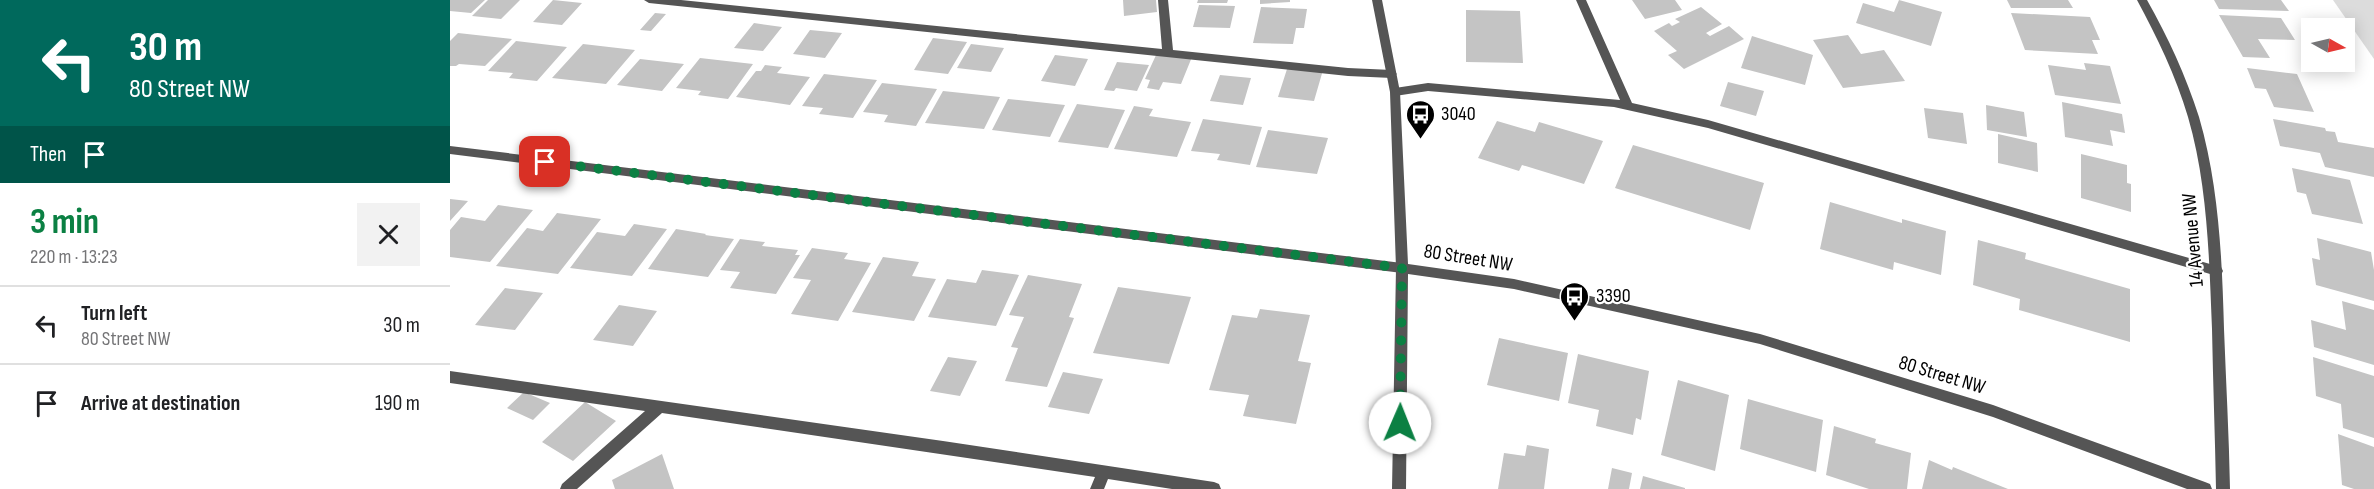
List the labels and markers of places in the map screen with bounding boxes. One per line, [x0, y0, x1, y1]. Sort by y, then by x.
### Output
bus stop icon: 3040 [1404, 98, 1436, 140]
place label: 3040 [1441, 102, 1476, 126]
pin [519, 136, 570, 187]
bus stop icon: 3390 [1559, 280, 1591, 322]
place label: 3390 [1596, 284, 1631, 308]

